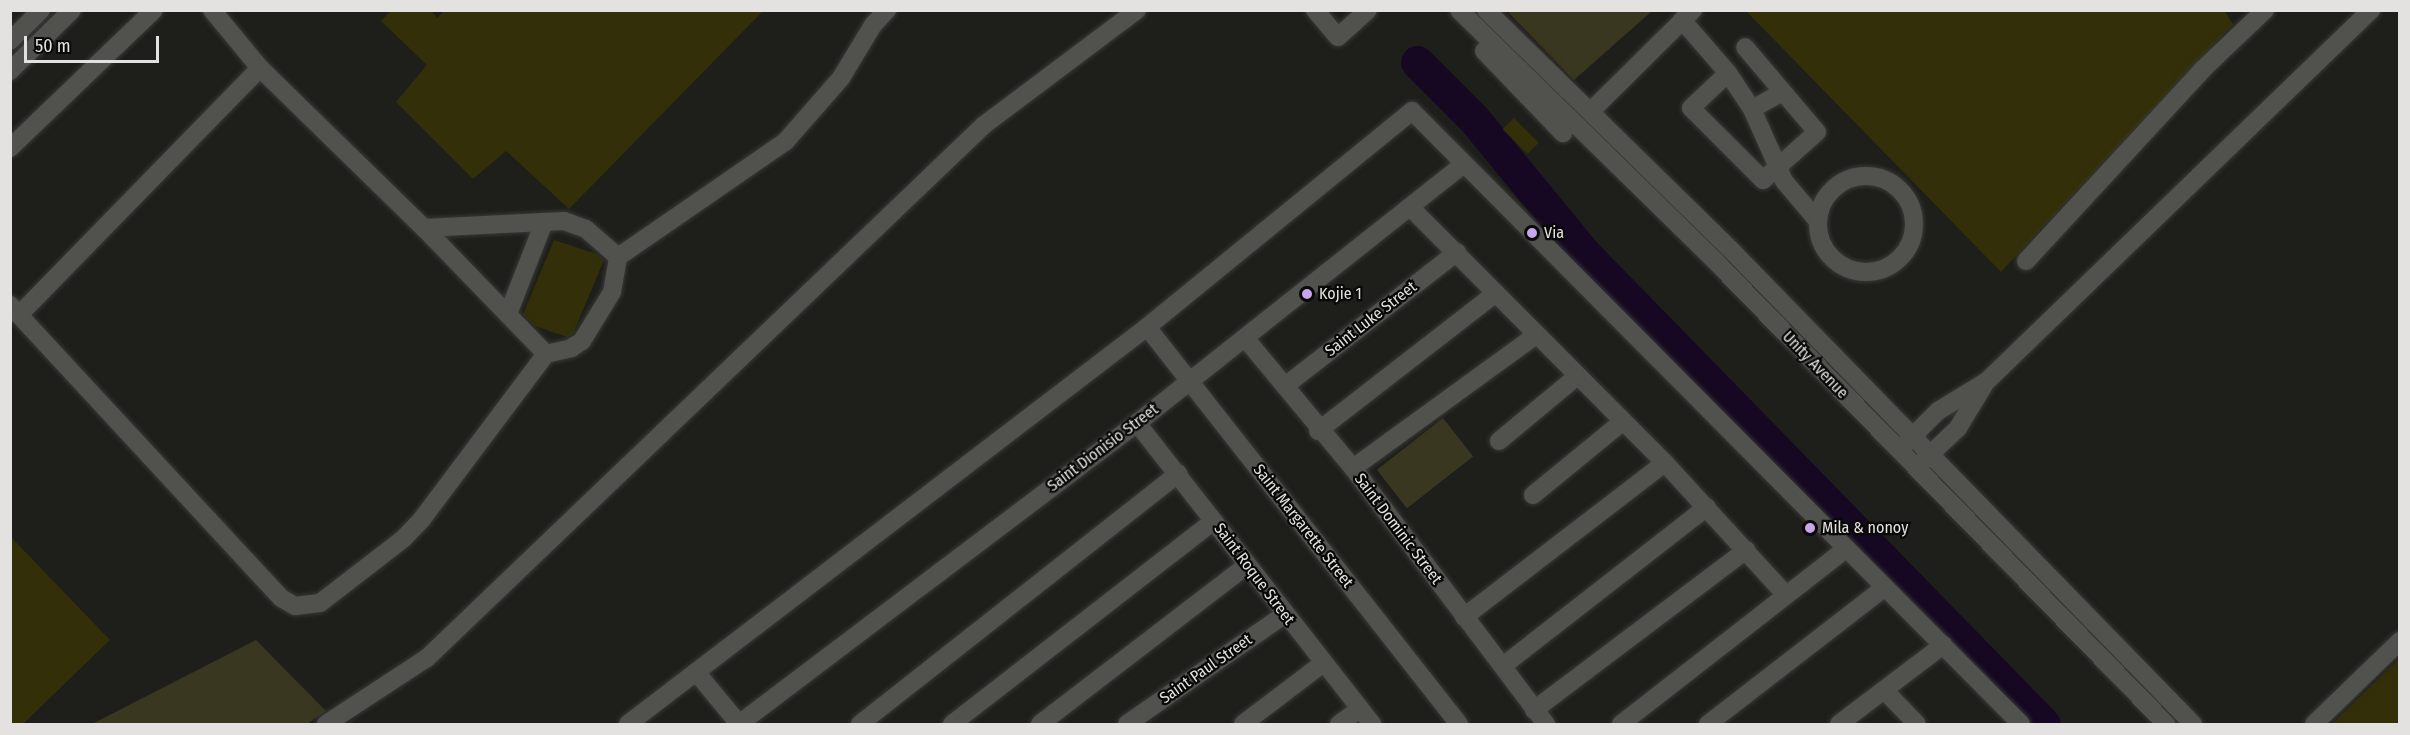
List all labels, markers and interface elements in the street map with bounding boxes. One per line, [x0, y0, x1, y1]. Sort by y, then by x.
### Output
scale bar [27, 24, 162, 62]
text: 50 m [35, 35, 71, 57]
place label: Via [1544, 223, 1564, 243]
marker: Via [1525, 226, 1539, 240]
street label: Saint Luke Street [1321, 277, 1421, 361]
place label: Kojie 1 [1319, 284, 1362, 304]
marker: Kojie 1 [1300, 287, 1314, 301]
street label: Unity Avenue [1778, 327, 1852, 403]
street label: Saint Dionisio Street [1044, 400, 1162, 496]
street label: Saint Margarette Street [1249, 461, 1357, 591]
street label: Saint Dominic Street [1350, 470, 1446, 588]
place label: Mila & nonoy [1822, 518, 1908, 538]
street label: Saint Roque Street [1210, 519, 1298, 629]
marker: Mila & nonoy [1803, 521, 1817, 535]
street label: Saint Paul Street [1156, 630, 1256, 708]

